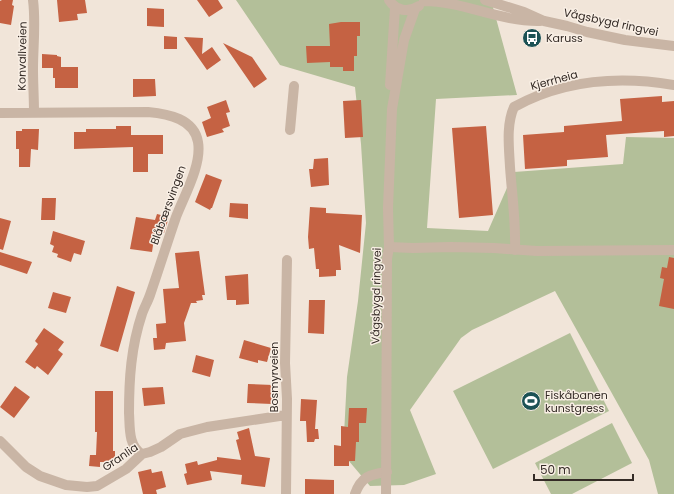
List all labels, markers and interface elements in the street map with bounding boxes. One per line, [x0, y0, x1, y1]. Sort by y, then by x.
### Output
street label: Vågsbygd ringvei [562, 4, 660, 40]
street label: Konvallveien [13, 21, 31, 91]
bus stop icon: Karuss [521, 27, 543, 49]
place label: Karuss [546, 30, 583, 46]
street label: Kjerrheia [529, 66, 579, 94]
street label: Blåbærsvingen [146, 163, 190, 247]
street label: Vågsbygd ringvei [367, 247, 385, 344]
street label: Bosmyrveien [266, 342, 282, 412]
place label: Fiskåbanen kunstgress [545, 387, 608, 416]
sports icon: Fiskåbanen kunstgress [520, 390, 542, 412]
street label: Granlia [99, 439, 141, 475]
scale bar [534, 456, 633, 482]
text: 50 m [540, 461, 571, 478]

